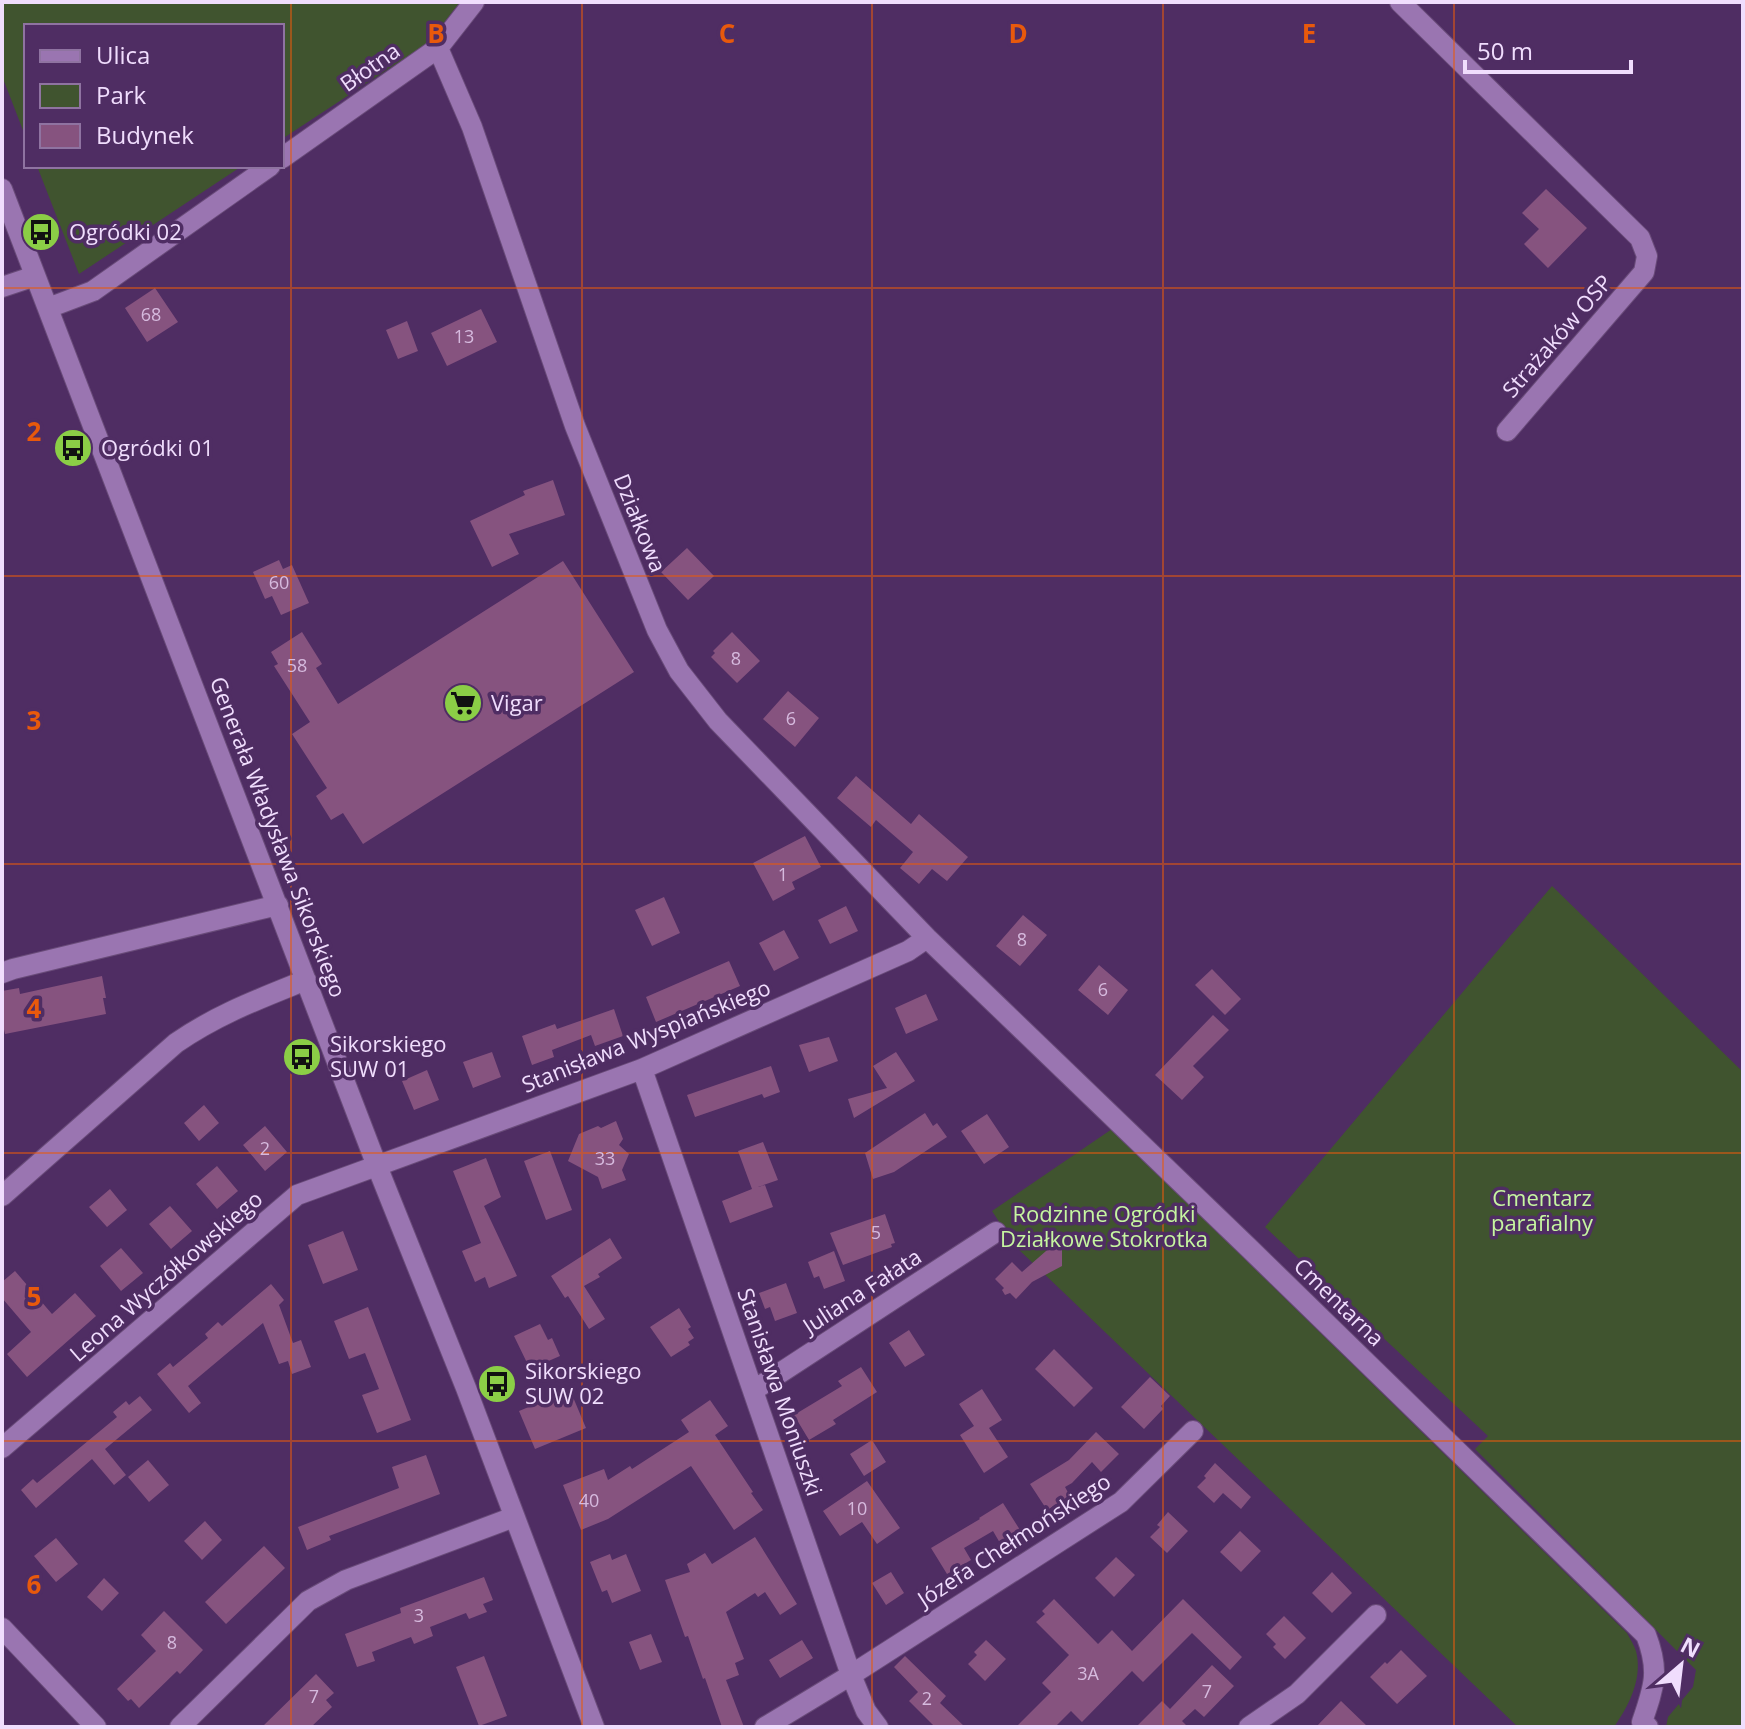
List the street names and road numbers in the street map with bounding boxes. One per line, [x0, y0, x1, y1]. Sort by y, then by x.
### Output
street label: Błotna [334, 35, 405, 98]
street label: Strażaków OSP [1495, 268, 1618, 403]
street label: Działkowa [608, 469, 674, 576]
street label: Generała Władysława Sikorskiego [204, 672, 354, 1001]
street label: Stanisława Wyspiańskiego [517, 971, 775, 1099]
street label: Leona Wyczółkowskiego [63, 1183, 268, 1367]
street label: Juliana Fałata [795, 1241, 926, 1341]
street label: Cmentarna [1288, 1251, 1391, 1352]
street label: Stanisława Moniuszki [731, 1284, 831, 1500]
street label: Józefa Chełmońskiego [909, 1465, 1116, 1614]

